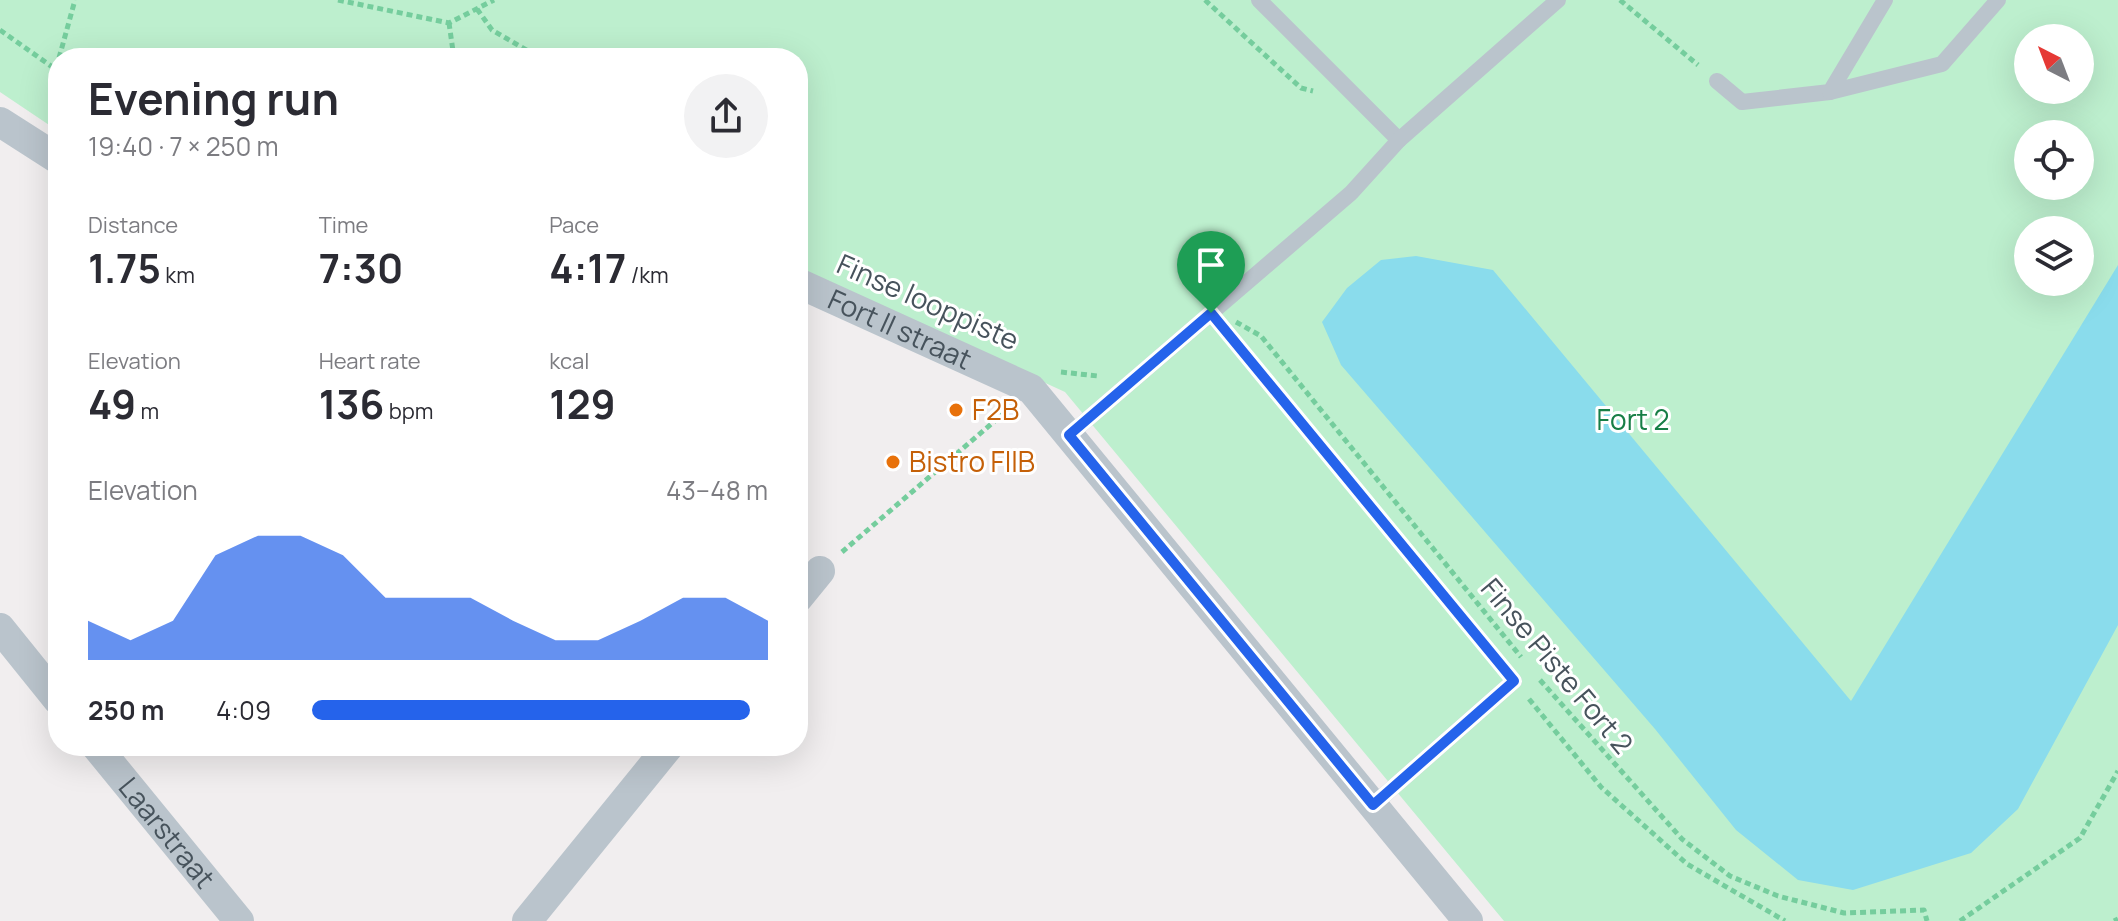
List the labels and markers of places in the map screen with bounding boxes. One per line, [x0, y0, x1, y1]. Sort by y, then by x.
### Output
pin [1177, 231, 1245, 313]
place label: F2B [972, 390, 1019, 428]
marker: F2B [947, 401, 965, 419]
place label: Bistro FIIB [909, 442, 1035, 480]
marker: Bistro FIIB [884, 453, 902, 471]

